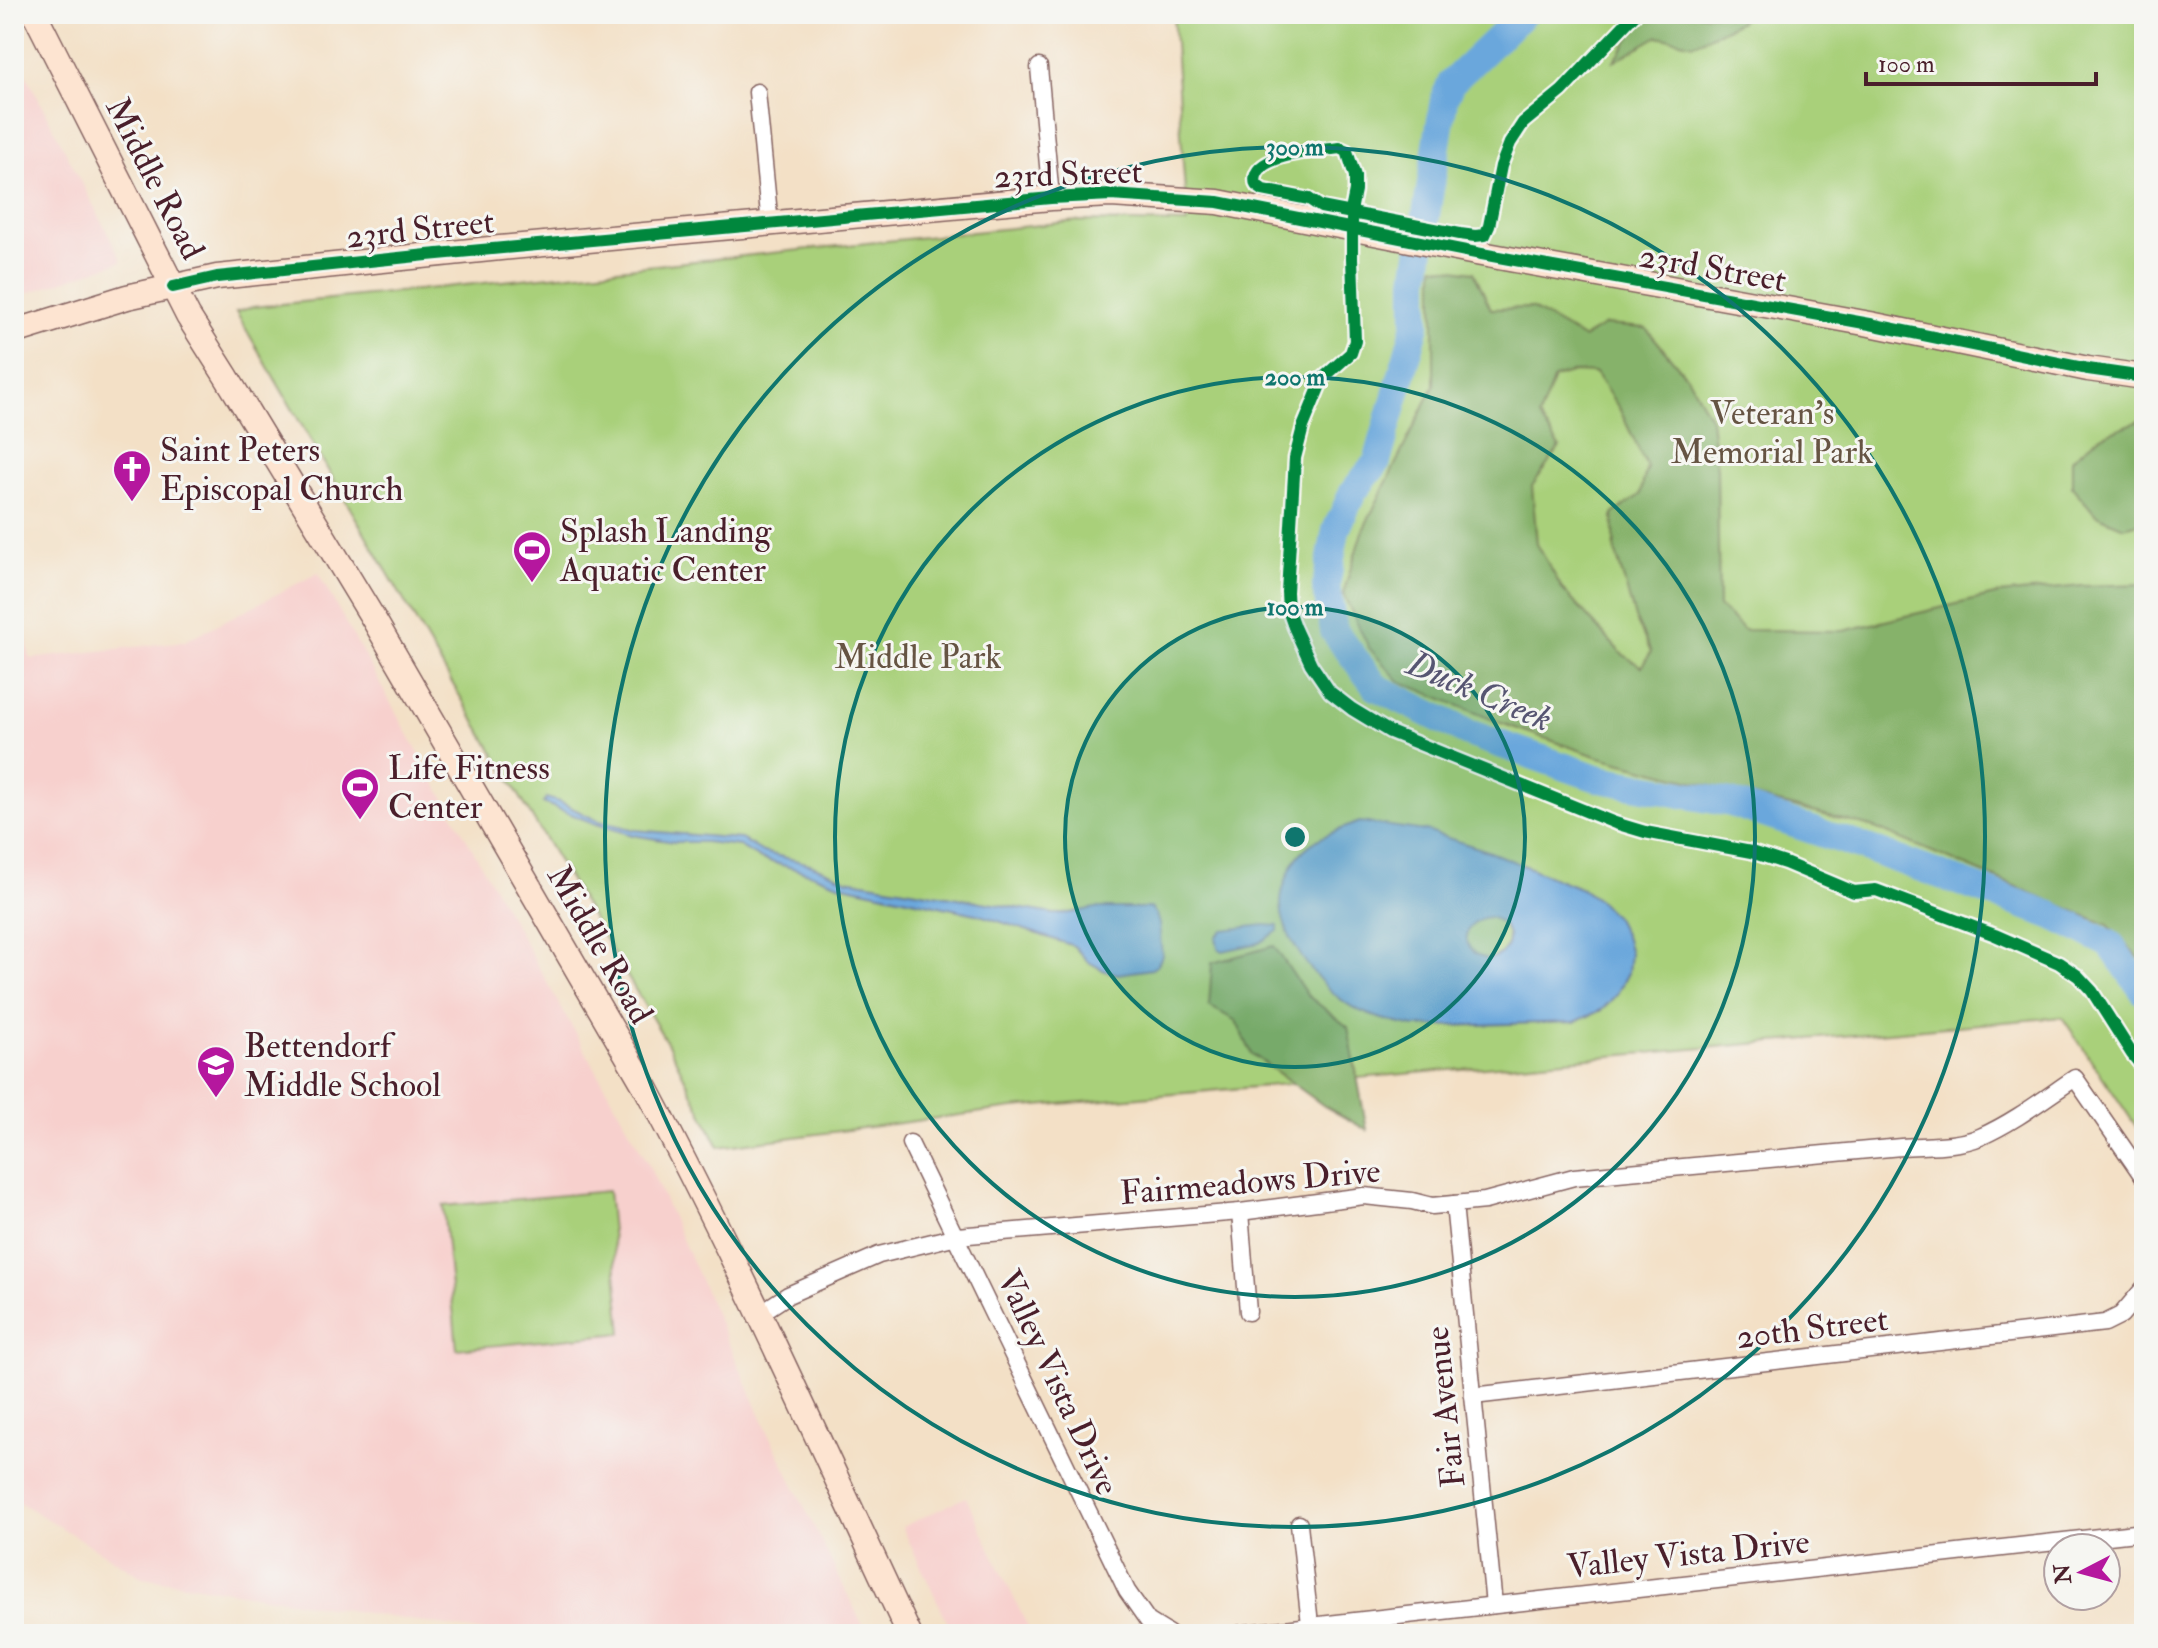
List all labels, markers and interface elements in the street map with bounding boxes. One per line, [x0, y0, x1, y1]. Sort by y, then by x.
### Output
scale bar [1866, 36, 2096, 86]
text: 100 m [1878, 49, 1935, 80]
street label: Middle Road [95, 90, 214, 267]
text: 300 m [1266, 132, 1324, 163]
street label: 23rd Street [993, 150, 1143, 199]
street label: 23rd Street [344, 200, 496, 259]
street label: 23rd Street [1636, 234, 1790, 303]
text: 200 m [1265, 362, 1326, 393]
park label: Veteran's Memorial Park [1671, 392, 1873, 474]
place label: Saint Peters Episcopal Church [160, 429, 404, 511]
church icon: Saint Peters Episcopal Church [111, 448, 153, 503]
place label: Splash Landing Aquatic Center [559, 510, 772, 592]
sports icon: Splash Landing Aquatic Center [511, 529, 553, 584]
text: 100 m [1267, 592, 1324, 623]
park label: Middle Park [834, 636, 1002, 679]
water label: Duck Creek [1398, 640, 1559, 742]
place label: Life Fitness Center [388, 747, 550, 829]
sports icon: Life Fitness Center [339, 766, 381, 821]
centre of rings [1281, 823, 1309, 851]
street label: Middle Road [537, 858, 663, 1032]
place label: Bettendorf Middle School [244, 1025, 441, 1107]
school or university icon: Bettendorf Middle School [195, 1044, 237, 1099]
street label: Fairmeadows Drive [1118, 1150, 1382, 1215]
street label: Valley Vista Drive [987, 1263, 1129, 1502]
street label: 20th Street [1734, 1298, 1891, 1359]
street label: Fair Avenue [1416, 1324, 1475, 1489]
street label: Valley Vista Drive [1565, 1520, 1811, 1589]
north arrow [2042, 1532, 2122, 1612]
text: N [2048, 1562, 2078, 1586]

